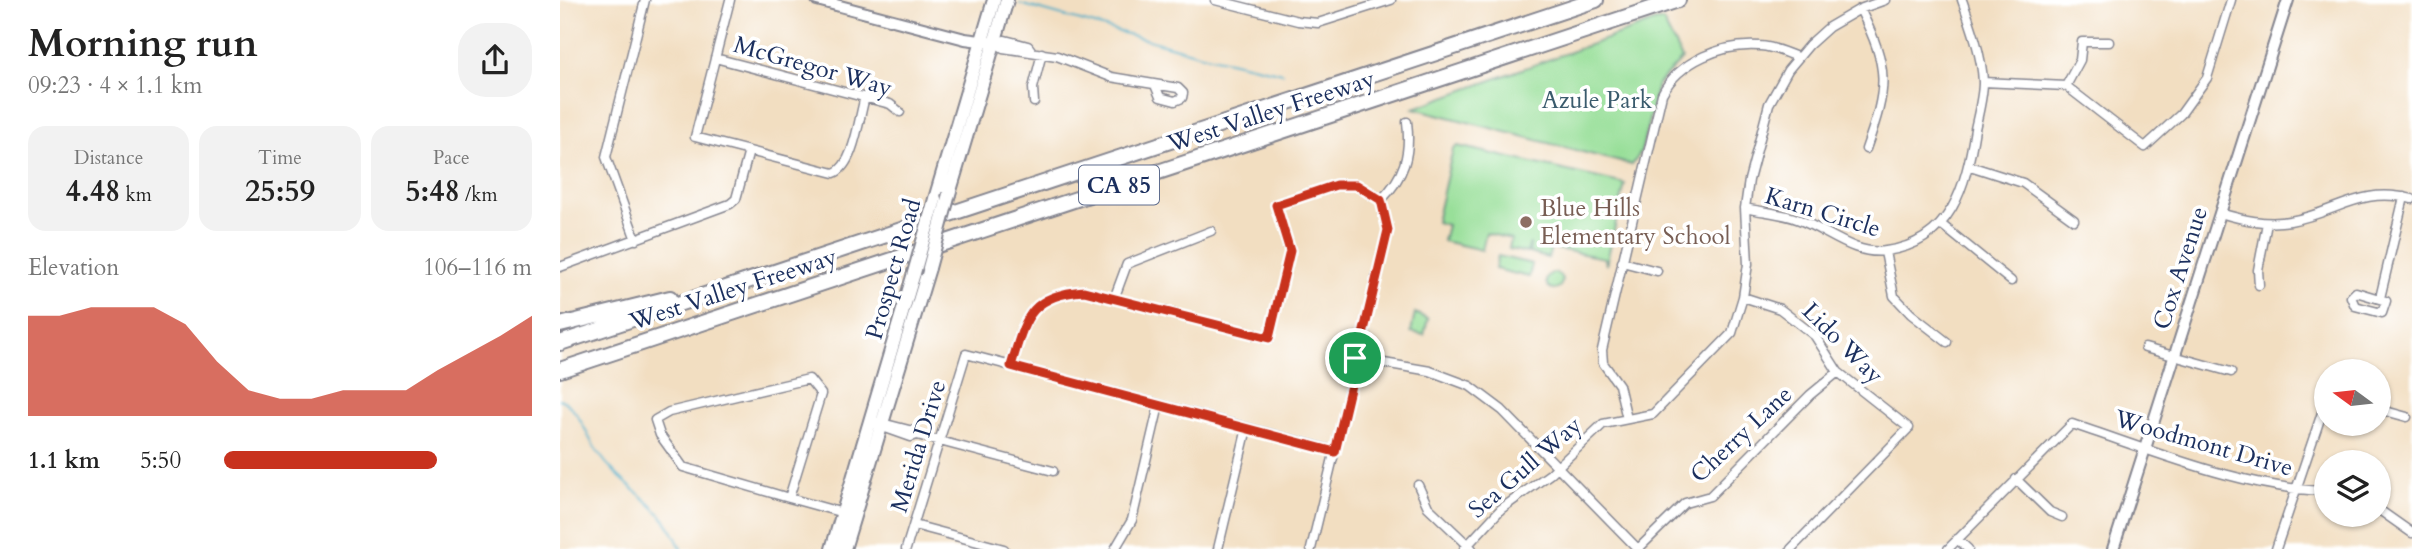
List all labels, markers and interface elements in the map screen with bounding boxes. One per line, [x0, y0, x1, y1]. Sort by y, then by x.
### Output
text: Morning run [28, 18, 258, 70]
button: share [458, 23, 532, 97]
street label: McGregor Way [730, 28, 896, 105]
street label: West Valley Freeway [1162, 62, 1379, 161]
text: 09:23 · 4 × 1.1 km [28, 70, 202, 101]
park label: Azule Park [1542, 84, 1652, 117]
text: Distance [74, 145, 143, 171]
text: Time [258, 145, 302, 171]
text: Pace [433, 145, 470, 171]
road number: CA 85 [1079, 166, 1159, 204]
text: 4.48 [66, 171, 120, 212]
text: 25:59 [245, 171, 315, 212]
text: 5:48 [405, 171, 460, 212]
street label: Karn Circle [1761, 179, 1885, 246]
text: km [120, 182, 152, 208]
text: /km [460, 182, 497, 208]
place label: Blue Hills Elementary School [1540, 192, 1731, 253]
street label: Prospect Road [858, 195, 929, 344]
street label: Cox Avenue [2145, 202, 2216, 334]
marker: Blue Hills Elementary School [1518, 214, 1534, 230]
street label: West Valley Freeway [624, 240, 841, 339]
text: Elevation [28, 252, 119, 283]
text: 106–116 m [423, 252, 532, 283]
street label: Lido Way [1795, 295, 1891, 392]
pin [1325, 328, 1385, 388]
icon: arrive [1336, 339, 1374, 377]
north arrow [2314, 359, 2390, 436]
map controls [2314, 359, 2391, 527]
street label: Merida Drive [883, 376, 954, 516]
street label: Cherry Lane [1683, 378, 1800, 490]
street label: Woodmont Drive [2110, 402, 2297, 485]
street label: Sea Gull Way [1462, 409, 1589, 526]
text: 1.1 km [28, 445, 100, 476]
text: 5:50 [140, 445, 181, 476]
button: layers [2314, 450, 2391, 527]

